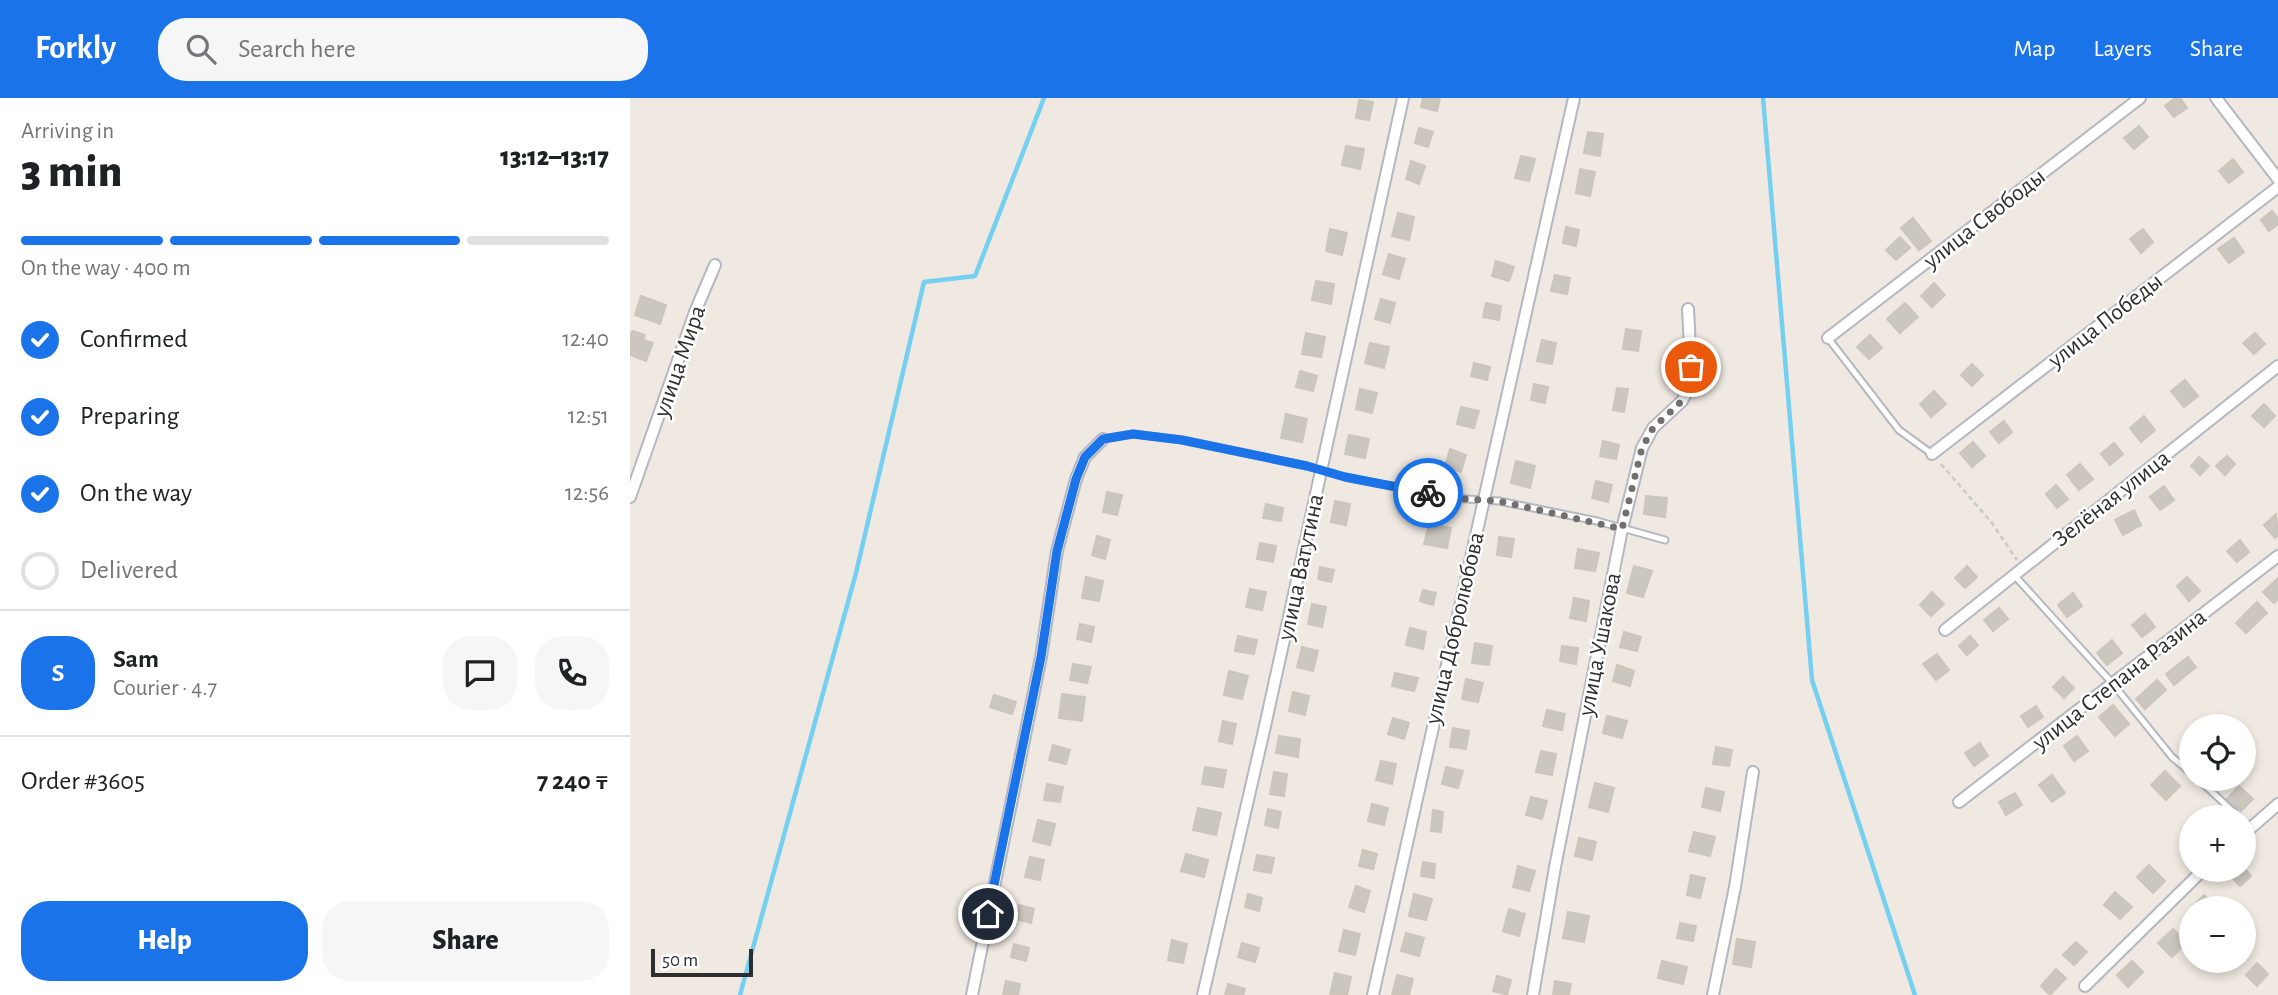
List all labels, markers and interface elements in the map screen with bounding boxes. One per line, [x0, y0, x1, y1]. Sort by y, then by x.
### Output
search box [158, 18, 648, 81]
icon: search [182, 30, 220, 68]
text: Forkly [35, 32, 116, 65]
text: Search here [238, 36, 356, 62]
text: Map [2013, 37, 2055, 61]
text: Layers [2093, 37, 2152, 61]
text: Share [2190, 37, 2243, 61]
text: Arriving in [21, 120, 114, 143]
text: 13:12–13:17 [500, 144, 609, 170]
text: 3 min [21, 149, 122, 195]
street label: улица Свободы [1919, 164, 2050, 274]
text: On the way · 400 m [21, 257, 191, 280]
street label: улица Победы [2043, 269, 2167, 373]
street label: улица Мира [649, 302, 710, 421]
icon: check [21, 321, 59, 359]
text: Confirmed [80, 326, 188, 352]
text: 12:40 [562, 328, 609, 351]
pin [1661, 337, 1721, 397]
icon: bag [1672, 348, 1710, 386]
icon: check [21, 398, 59, 436]
text: Preparing [80, 403, 179, 429]
text: 12:51 [568, 405, 609, 428]
street label: Зелёная улица [2049, 446, 2175, 552]
courier [1393, 458, 1463, 528]
icon: bike [1409, 474, 1447, 512]
icon: check [21, 475, 59, 513]
text: On the way [80, 480, 192, 506]
text: 12:56 [565, 482, 609, 505]
street label: улица Ватутина [1274, 492, 1328, 644]
street label: улица Добролюбова [1421, 530, 1489, 728]
text: Delivered [80, 557, 178, 583]
street label: улица Ушакова [1574, 571, 1626, 719]
street label: улица Степана Разина [2027, 605, 2211, 756]
button: chat [443, 636, 517, 710]
button: phone [535, 636, 609, 710]
text: Sam [113, 646, 159, 672]
text: S [52, 660, 64, 686]
text: Courier · 4.7 [113, 677, 217, 700]
map controls [2179, 714, 2256, 973]
button: locate [2179, 714, 2256, 791]
text: Order #3605 [21, 768, 145, 794]
text: 7 240 ₸ [537, 768, 609, 794]
button: + [2179, 805, 2256, 882]
pin [958, 884, 1018, 944]
icon: home [969, 895, 1007, 933]
button: − [2179, 896, 2256, 973]
button: Help [21, 901, 308, 981]
button: Share [322, 901, 609, 981]
scale bar [651, 946, 752, 978]
text: 50 m [662, 951, 698, 970]

